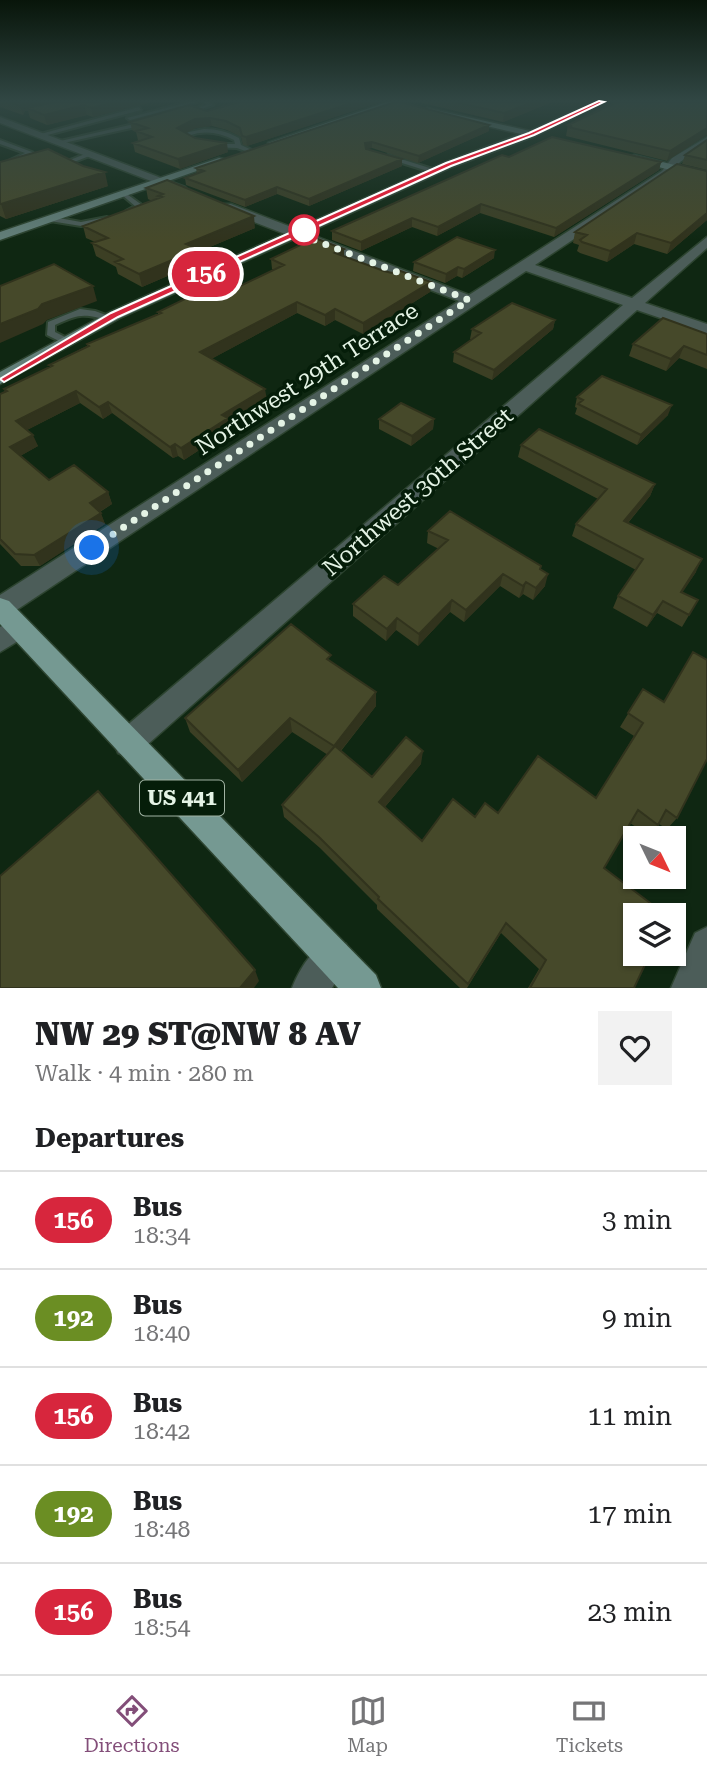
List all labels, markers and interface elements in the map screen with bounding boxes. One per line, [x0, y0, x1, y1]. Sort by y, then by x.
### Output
unlabelled marker [289, 215, 319, 245]
line badge: 156 [166, 251, 246, 297]
text: 156 [186, 260, 226, 288]
street label: Northwest 29th Terrace [191, 297, 423, 461]
street label: Northwest 30th Street [318, 402, 519, 582]
your location [74, 530, 109, 565]
road number: US 441 [140, 780, 224, 816]
north arrow [623, 826, 686, 889]
map controls [623, 826, 686, 966]
button: layers [623, 903, 686, 966]
button: heart [598, 1011, 672, 1085]
text: NW 29 ST@NW 8 AV [35, 1014, 361, 1053]
text: Walk · 4 min · 280 m [35, 1060, 254, 1087]
text: Departures [35, 1123, 184, 1153]
text: Bus [133, 1192, 182, 1222]
text: 3 min [602, 1205, 672, 1235]
text: 156 [53, 1206, 94, 1234]
text: 18:34 [133, 1222, 190, 1249]
text: Bus [133, 1290, 182, 1320]
text: 9 min [602, 1303, 672, 1333]
text: 192 [53, 1304, 94, 1332]
text: 18:40 [133, 1320, 190, 1347]
text: Bus [133, 1388, 182, 1418]
text: 11 min [588, 1401, 672, 1431]
text: 156 [53, 1402, 94, 1430]
text: 18:42 [133, 1418, 190, 1445]
text: Bus [133, 1486, 182, 1516]
text: 17 min [588, 1499, 672, 1529]
text: 192 [53, 1500, 94, 1528]
text: 18:48 [133, 1516, 190, 1543]
text: Bus [133, 1584, 182, 1614]
text: 23 min [588, 1597, 672, 1627]
text: 156 [53, 1598, 94, 1626]
text: 18:54 [133, 1614, 190, 1641]
tab: Directions [84, 1692, 179, 1757]
tab: Map [347, 1692, 388, 1757]
tab: Tickets [556, 1692, 623, 1757]

